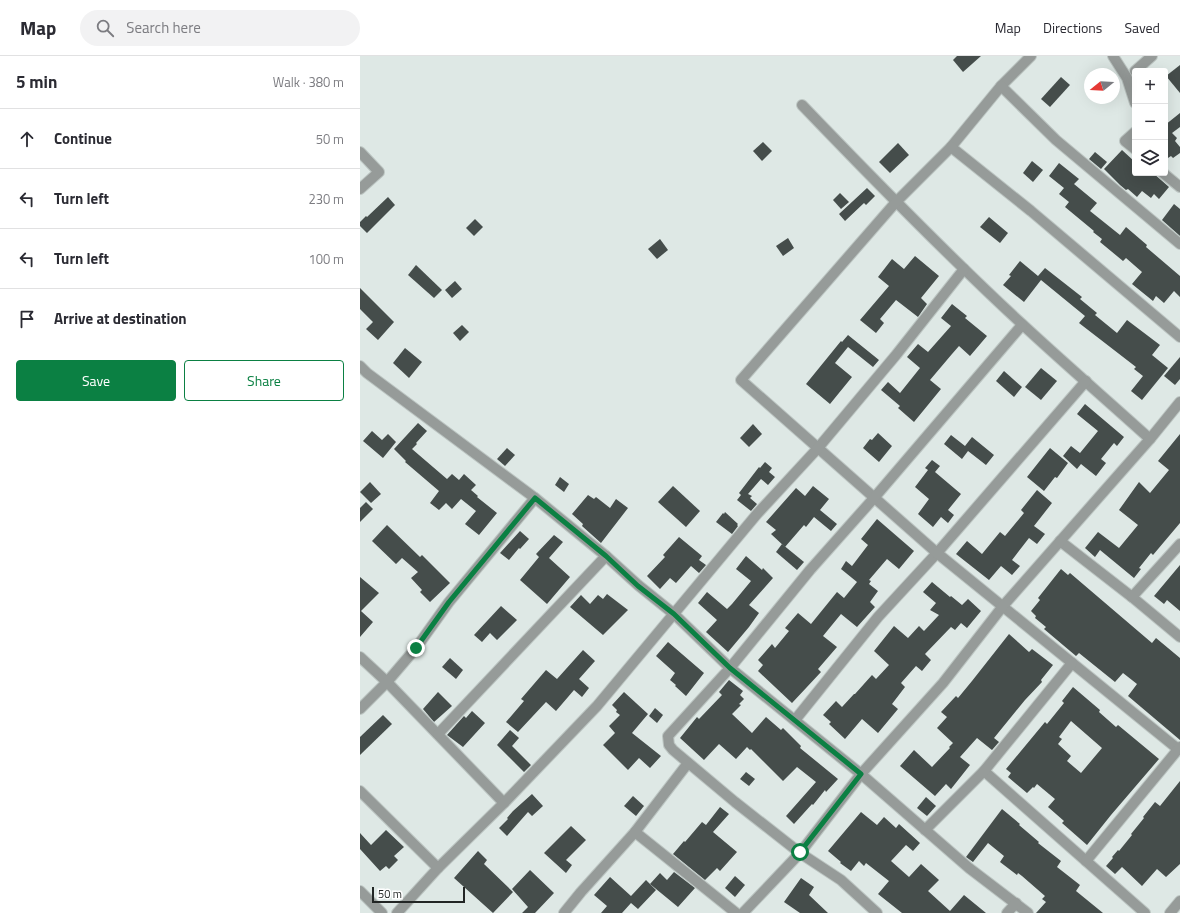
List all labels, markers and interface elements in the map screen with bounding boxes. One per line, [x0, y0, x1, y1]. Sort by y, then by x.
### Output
search box [80, 10, 360, 46]
text: Map [20, 13, 56, 42]
text: Search here [126, 16, 201, 39]
icon: search [94, 17, 116, 39]
text: Map [995, 17, 1021, 38]
text: Directions [1043, 17, 1102, 38]
text: Saved [1124, 17, 1160, 38]
north arrow [1084, 68, 1120, 104]
map controls [1132, 68, 1168, 176]
button: + [1132, 68, 1168, 104]
text: 5 min [16, 69, 57, 95]
text: Walk · 380 m [273, 72, 344, 92]
button: − [1132, 104, 1168, 140]
text: Continue [54, 127, 112, 150]
icon: ahead [16, 128, 38, 150]
text: 50 m [316, 129, 344, 149]
button: layers [1132, 140, 1168, 176]
text: Turn left [54, 187, 109, 210]
icon: left [16, 188, 38, 210]
text: 230 m [308, 189, 344, 209]
text: Turn left [54, 247, 109, 270]
icon: left [16, 248, 38, 270]
text: 100 m [308, 249, 344, 269]
text: Arrive at destination [54, 307, 187, 330]
icon: arrive [16, 308, 38, 330]
button: Save [16, 360, 176, 401]
button: Share [184, 360, 344, 401]
route end [407, 639, 425, 657]
route start [791, 843, 809, 861]
scale bar [372, 885, 465, 904]
text: 50 m [378, 886, 402, 902]

